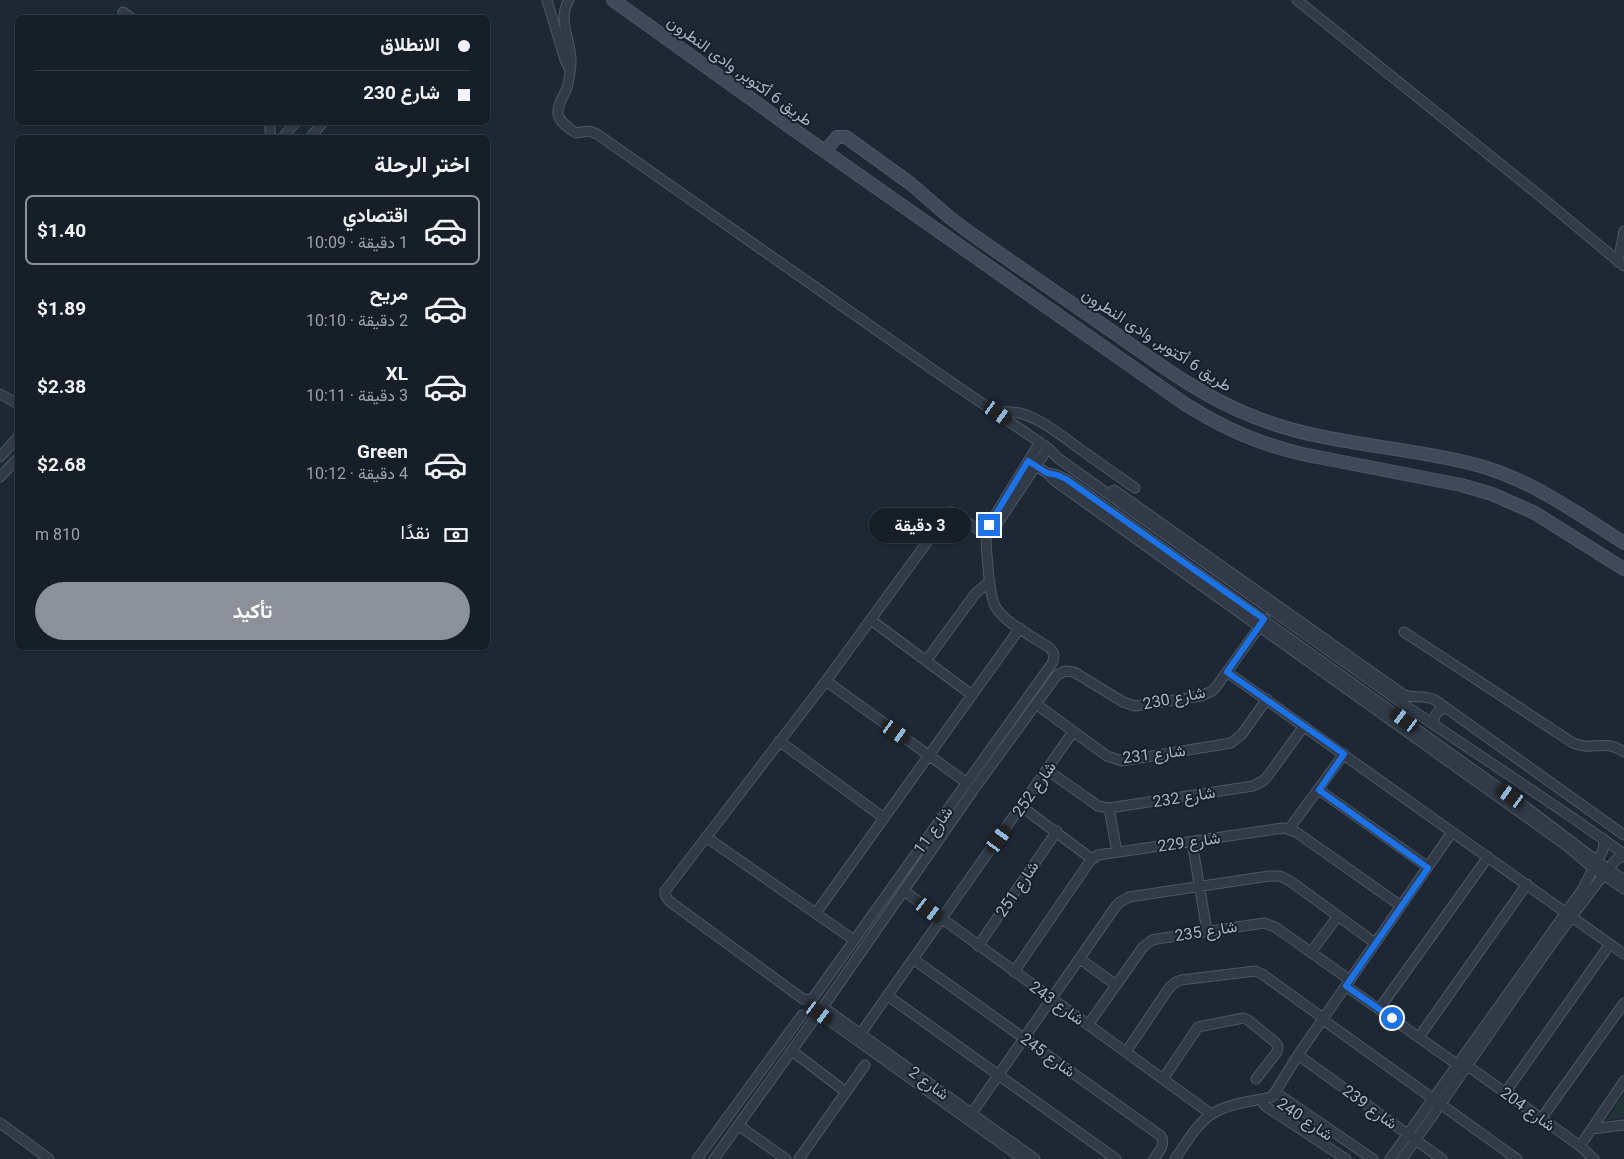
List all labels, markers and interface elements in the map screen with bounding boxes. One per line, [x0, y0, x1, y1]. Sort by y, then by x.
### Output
street label: طريق 6 أكتوبر, وادى النطرون [663, 12, 816, 131]
text: الانطلاق [380, 33, 440, 56]
text: شارع 230 [363, 81, 440, 104]
text: اختر الرحلة [374, 152, 470, 177]
text: اقتصادي [343, 204, 408, 227]
icon: car [423, 208, 468, 253]
text: $1.40 [37, 219, 86, 242]
text: 1 دقيقة · 10:09 [306, 233, 408, 252]
text: مريح [370, 282, 408, 305]
street label: طريق 6 أكتوبر, وادى النطرون [1078, 284, 1235, 396]
icon: car [423, 286, 468, 331]
text: $1.89 [37, 297, 86, 320]
text: 2 دقيقة · 10:10 [306, 311, 408, 330]
text: XL [386, 362, 408, 385]
icon: car [423, 364, 468, 409]
text: $2.38 [37, 375, 86, 398]
text: 3 دقيقة · 10:11 [306, 386, 408, 405]
car [981, 398, 1014, 428]
text: Green [357, 440, 408, 463]
icon: car [423, 442, 468, 487]
text: $2.68 [37, 453, 86, 476]
text: 4 دقيقة · 10:12 [306, 464, 408, 483]
callout: 3 دقيقة [869, 508, 972, 542]
route end [978, 514, 1000, 536]
text: 3 دقيقة [895, 516, 945, 535]
text: نقدًا [401, 521, 430, 544]
icon: cash [442, 521, 470, 549]
text: 810 m [35, 525, 80, 544]
button: تأكيد [35, 582, 470, 640]
street label: شارع 230 [1141, 683, 1207, 715]
car [1388, 705, 1421, 735]
car [879, 717, 912, 747]
street label: شارع 231 [1122, 741, 1187, 769]
street label: شارع 252 [1008, 758, 1062, 821]
car [1494, 781, 1527, 811]
street label: شارع 232 [1151, 783, 1217, 813]
street label: شارع 11 [909, 803, 958, 859]
car [984, 822, 1013, 856]
street label: شارع 229 [1156, 828, 1222, 858]
street label: شارع 251 [991, 858, 1044, 922]
car [912, 895, 945, 925]
street label: شارع 235 [1173, 917, 1239, 947]
street label: شارع 243 [1025, 977, 1088, 1031]
car [802, 998, 835, 1028]
route start [1381, 1007, 1403, 1029]
street label: شارع 245 [1016, 1029, 1079, 1083]
street label: شارع 2 [904, 1062, 953, 1106]
street label: شارع 239 [1338, 1081, 1401, 1135]
street label: شارع 204 [1496, 1083, 1559, 1137]
street label: شارع 240 [1272, 1093, 1336, 1146]

